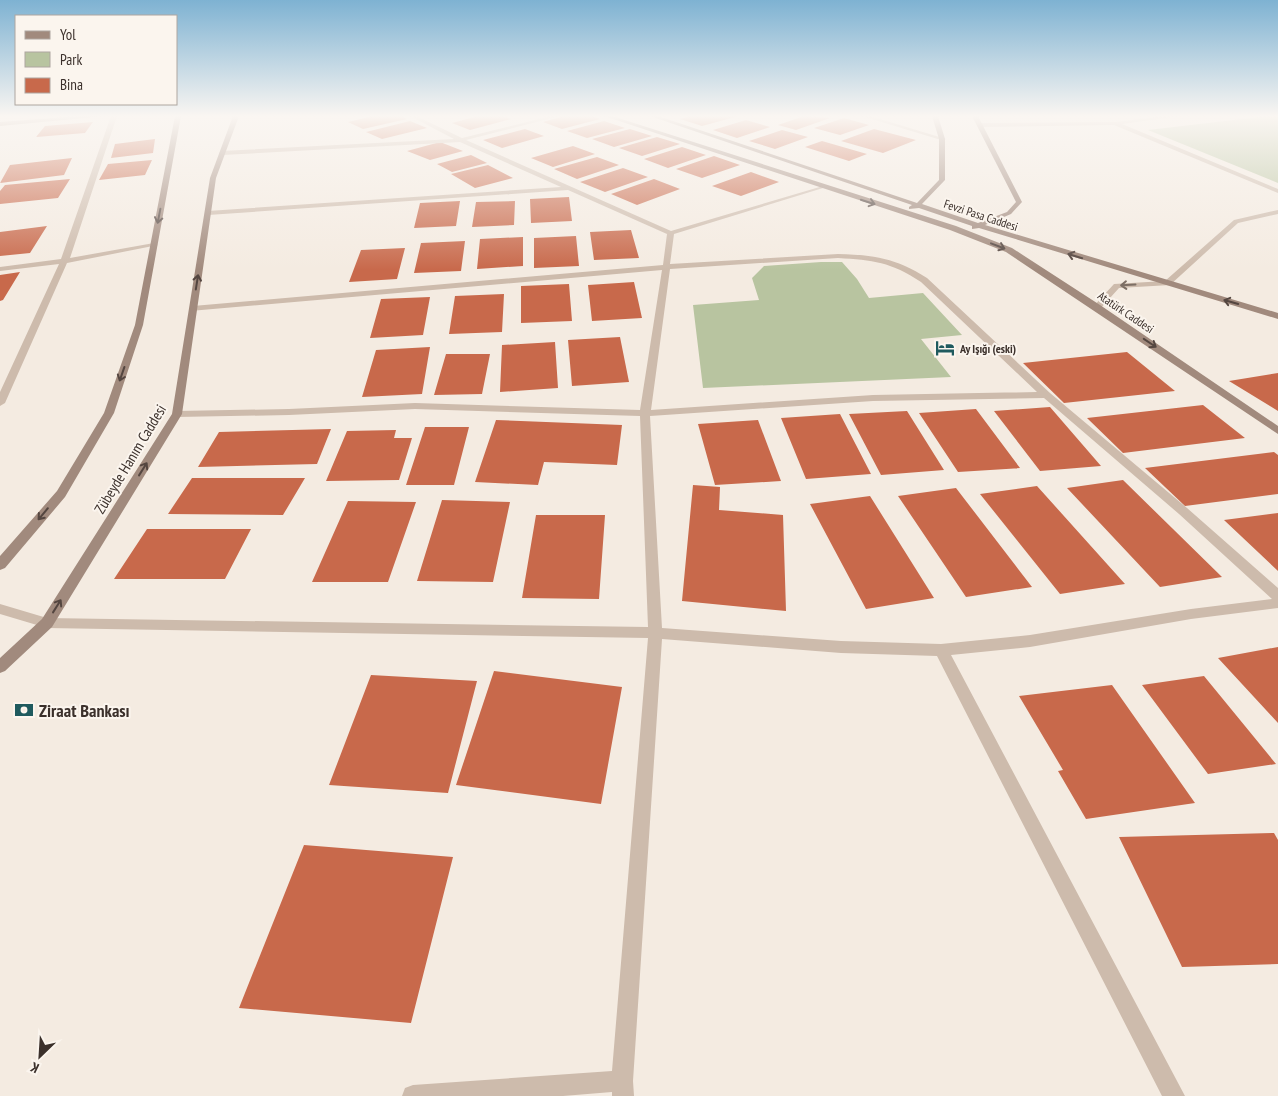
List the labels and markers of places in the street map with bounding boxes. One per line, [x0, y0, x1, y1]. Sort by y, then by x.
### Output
hotel icon: Ay Işığı (eski) [934, 337, 956, 359]
place label: Ay Işığı (eski) [959, 341, 1016, 356]
bank icon: Ziraat Bankası [13, 699, 35, 721]
place label: Ziraat Bankası [39, 699, 130, 722]

